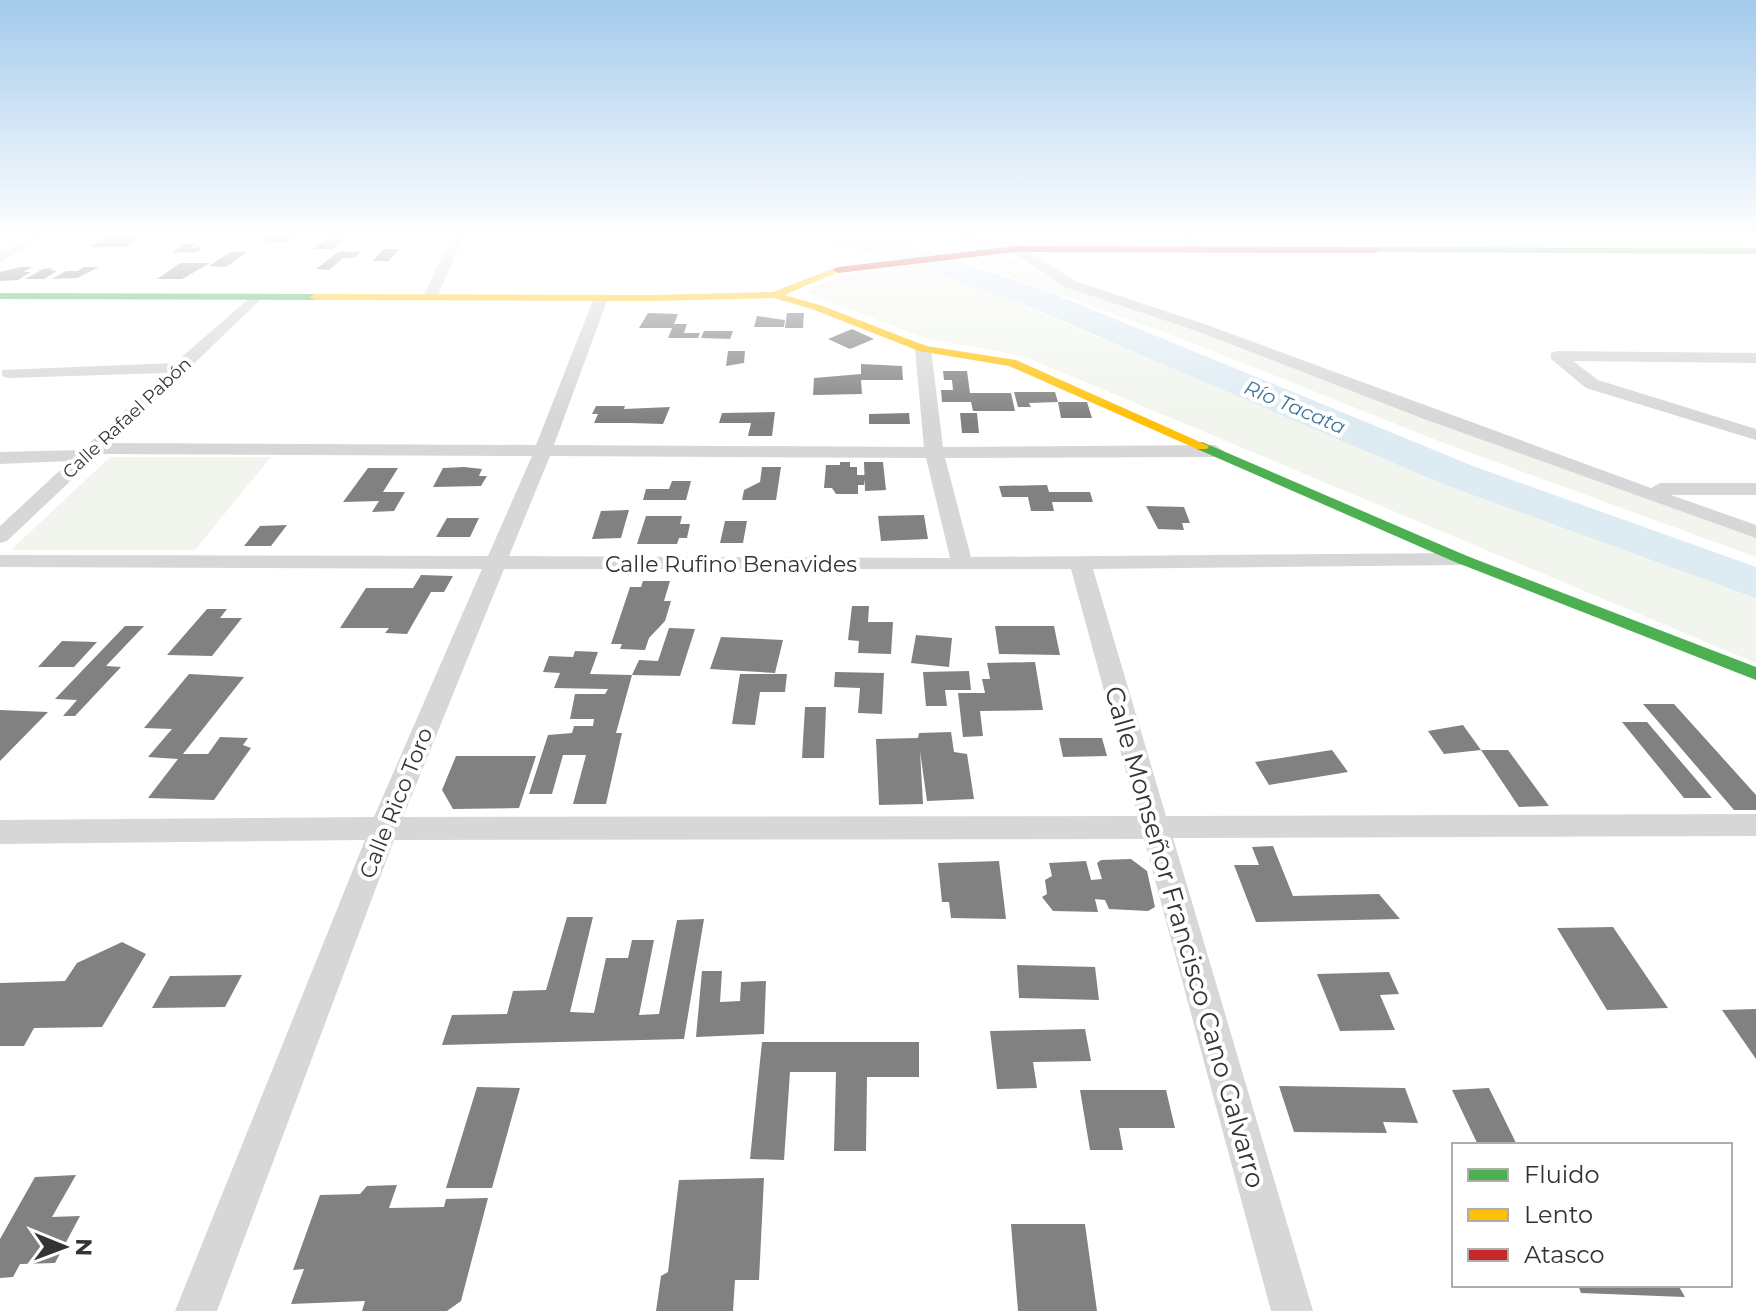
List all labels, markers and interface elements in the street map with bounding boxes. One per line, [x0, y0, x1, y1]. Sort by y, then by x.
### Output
street label: Calle Rafael Pabón [58, 353, 196, 483]
water label: Río Tacata [1241, 375, 1349, 439]
street label: Calle Rufino Benavides [605, 551, 857, 578]
street label: Calle Monseñor Francisco Cano Galvarro [1098, 682, 1272, 1192]
street label: Calle Rico Toro [353, 724, 439, 882]
legend [1452, 1143, 1732, 1287]
text: Fluido [1524, 1160, 1600, 1189]
text: Lento [1524, 1200, 1593, 1229]
north arrow [24, 1207, 104, 1287]
text: N [70, 1238, 97, 1256]
text: Atasco [1524, 1240, 1605, 1269]

